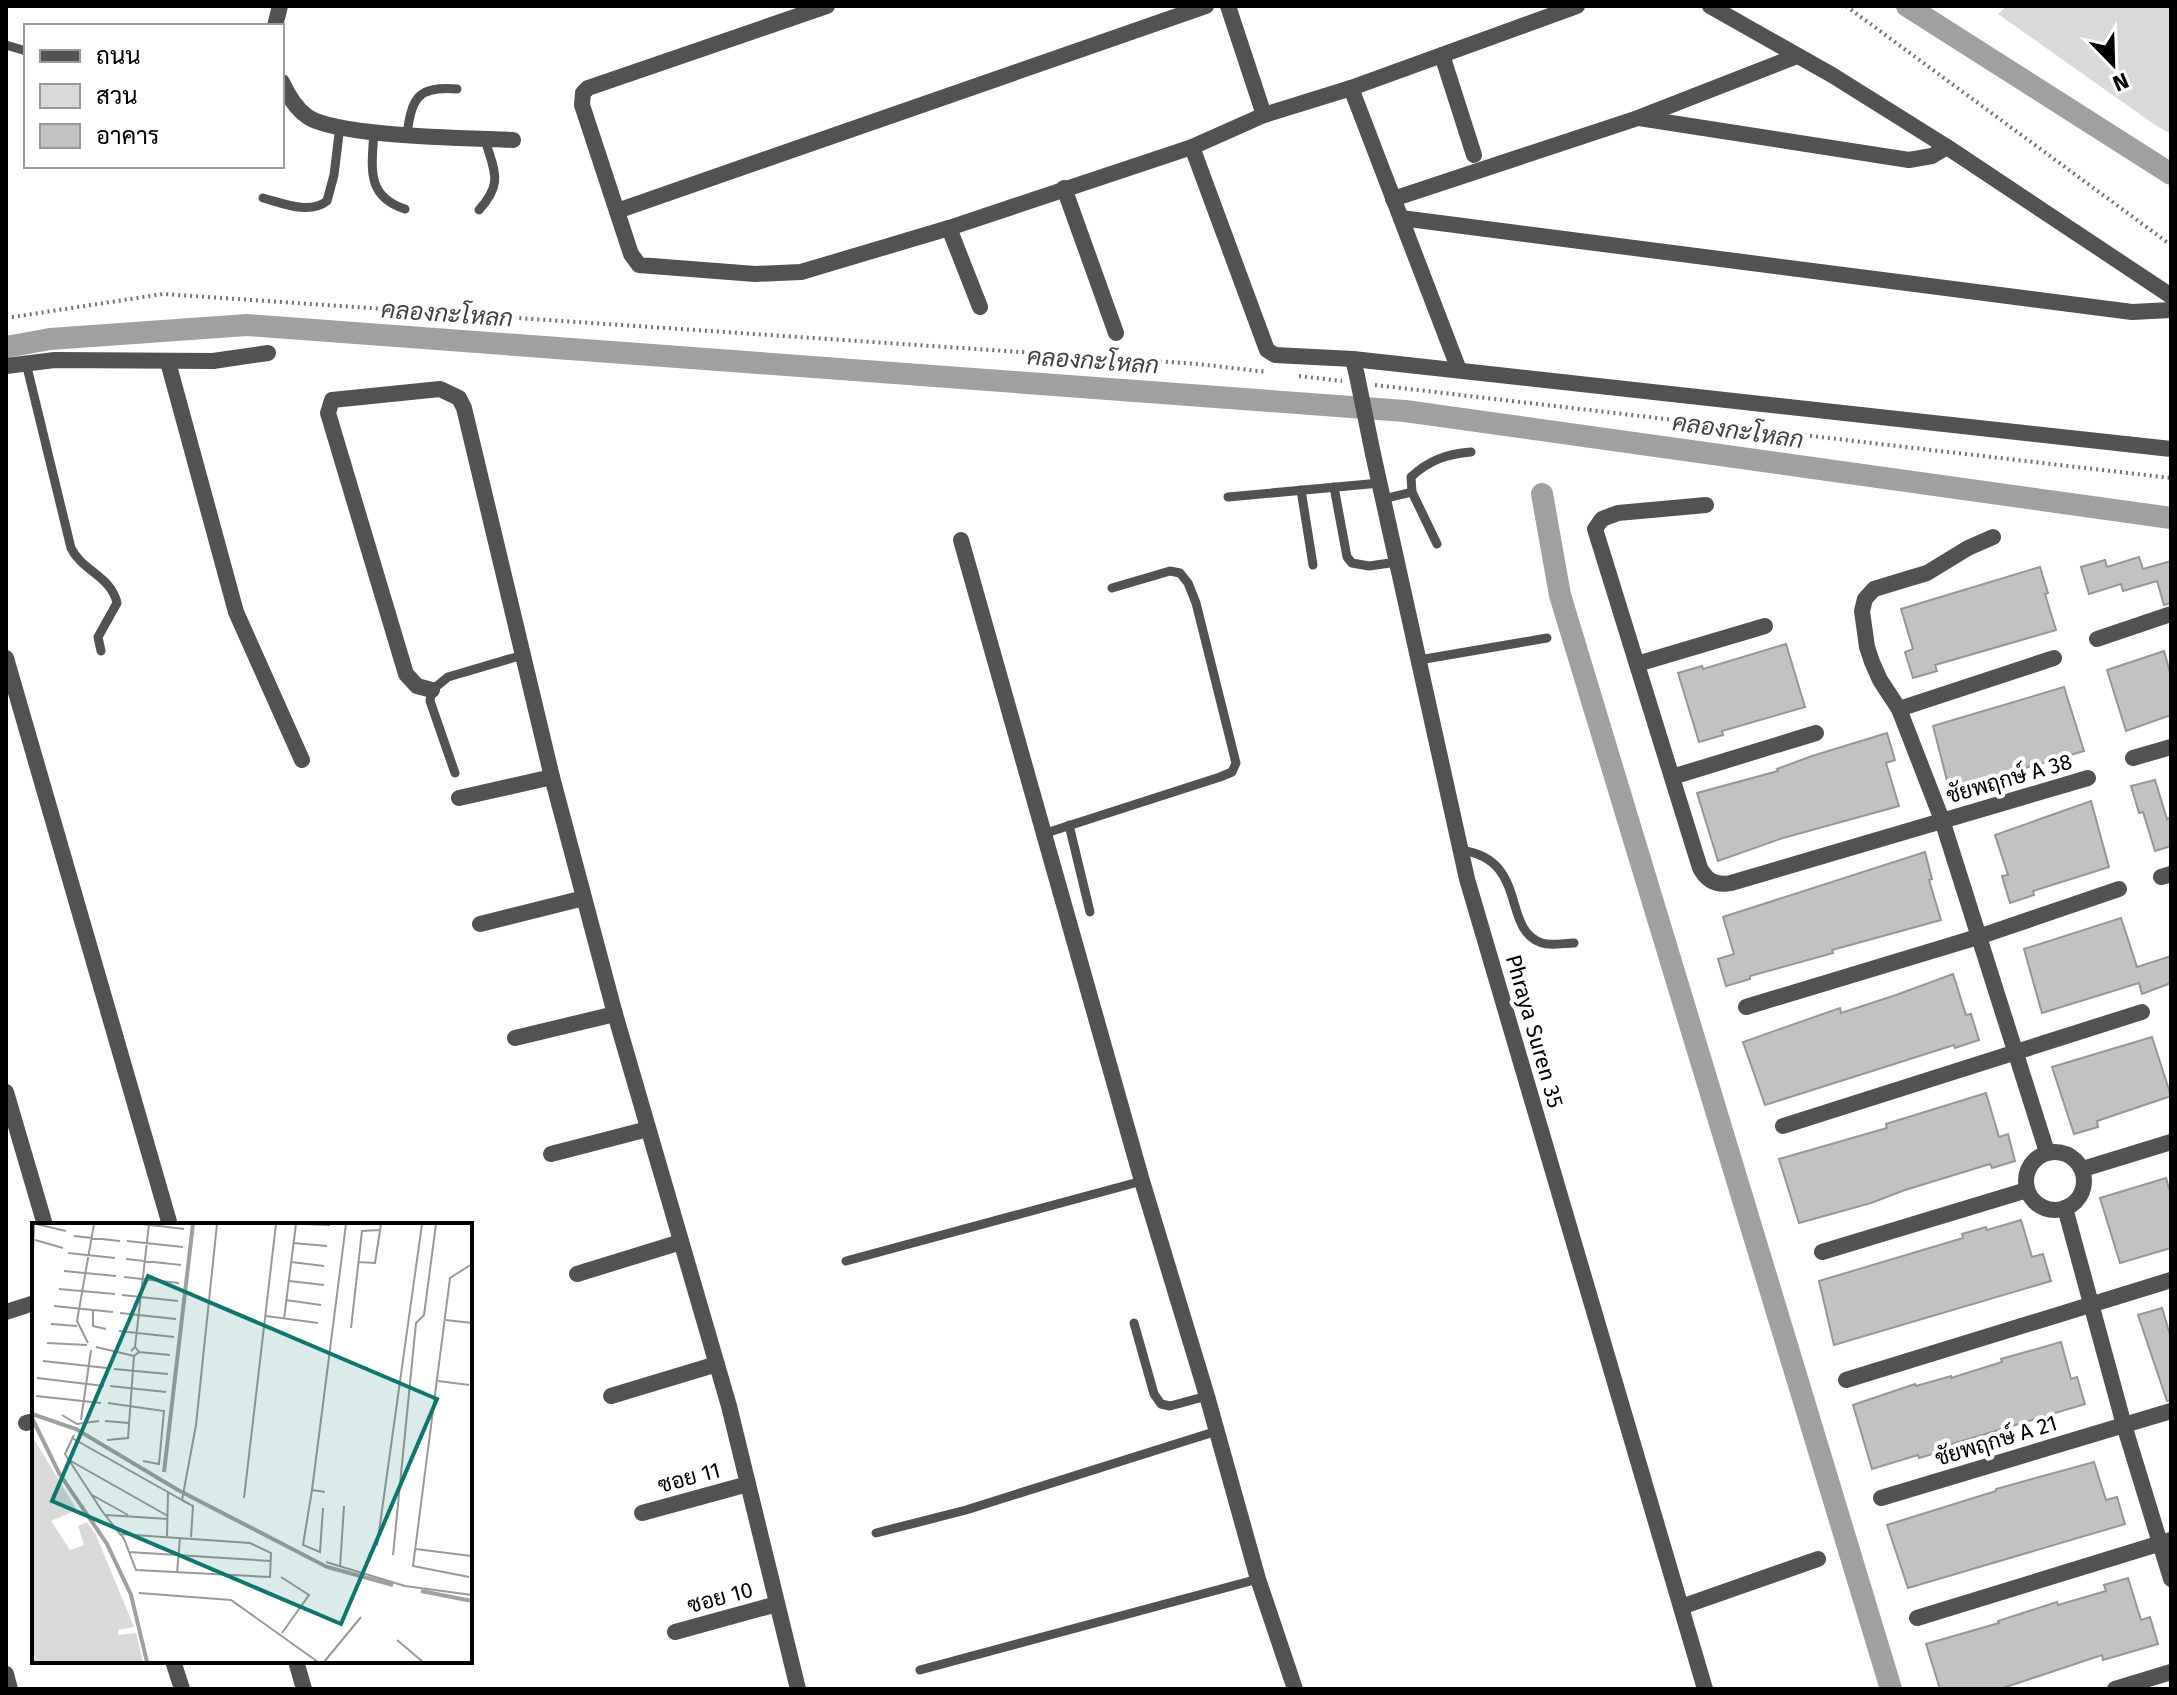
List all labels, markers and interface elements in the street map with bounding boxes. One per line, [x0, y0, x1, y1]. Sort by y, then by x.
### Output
legend [24, 24, 284, 168]
north arrow [2073, 24, 2153, 104]
text: ถนน [96, 42, 141, 70]
text: N [2109, 67, 2133, 97]
text: สวน [96, 82, 138, 110]
text: อาคาร [96, 122, 159, 150]
water label: คลองกะโหลก [380, 293, 514, 333]
water label: คลองกะโหลก [1026, 340, 1160, 380]
water label: คลองกะโหลก [1671, 406, 1806, 454]
street label: ชัยพฤกษ์ A 38 [1943, 747, 2075, 809]
street label: Phraya Suren 35 [1500, 951, 1569, 1111]
inset map [32, 1223, 472, 1663]
street label: ชัยพฤกษ์ A 21 [1932, 1408, 2060, 1472]
street label: ซอย 11 [655, 1456, 723, 1499]
street label: ซอย 10 [684, 1576, 756, 1619]

